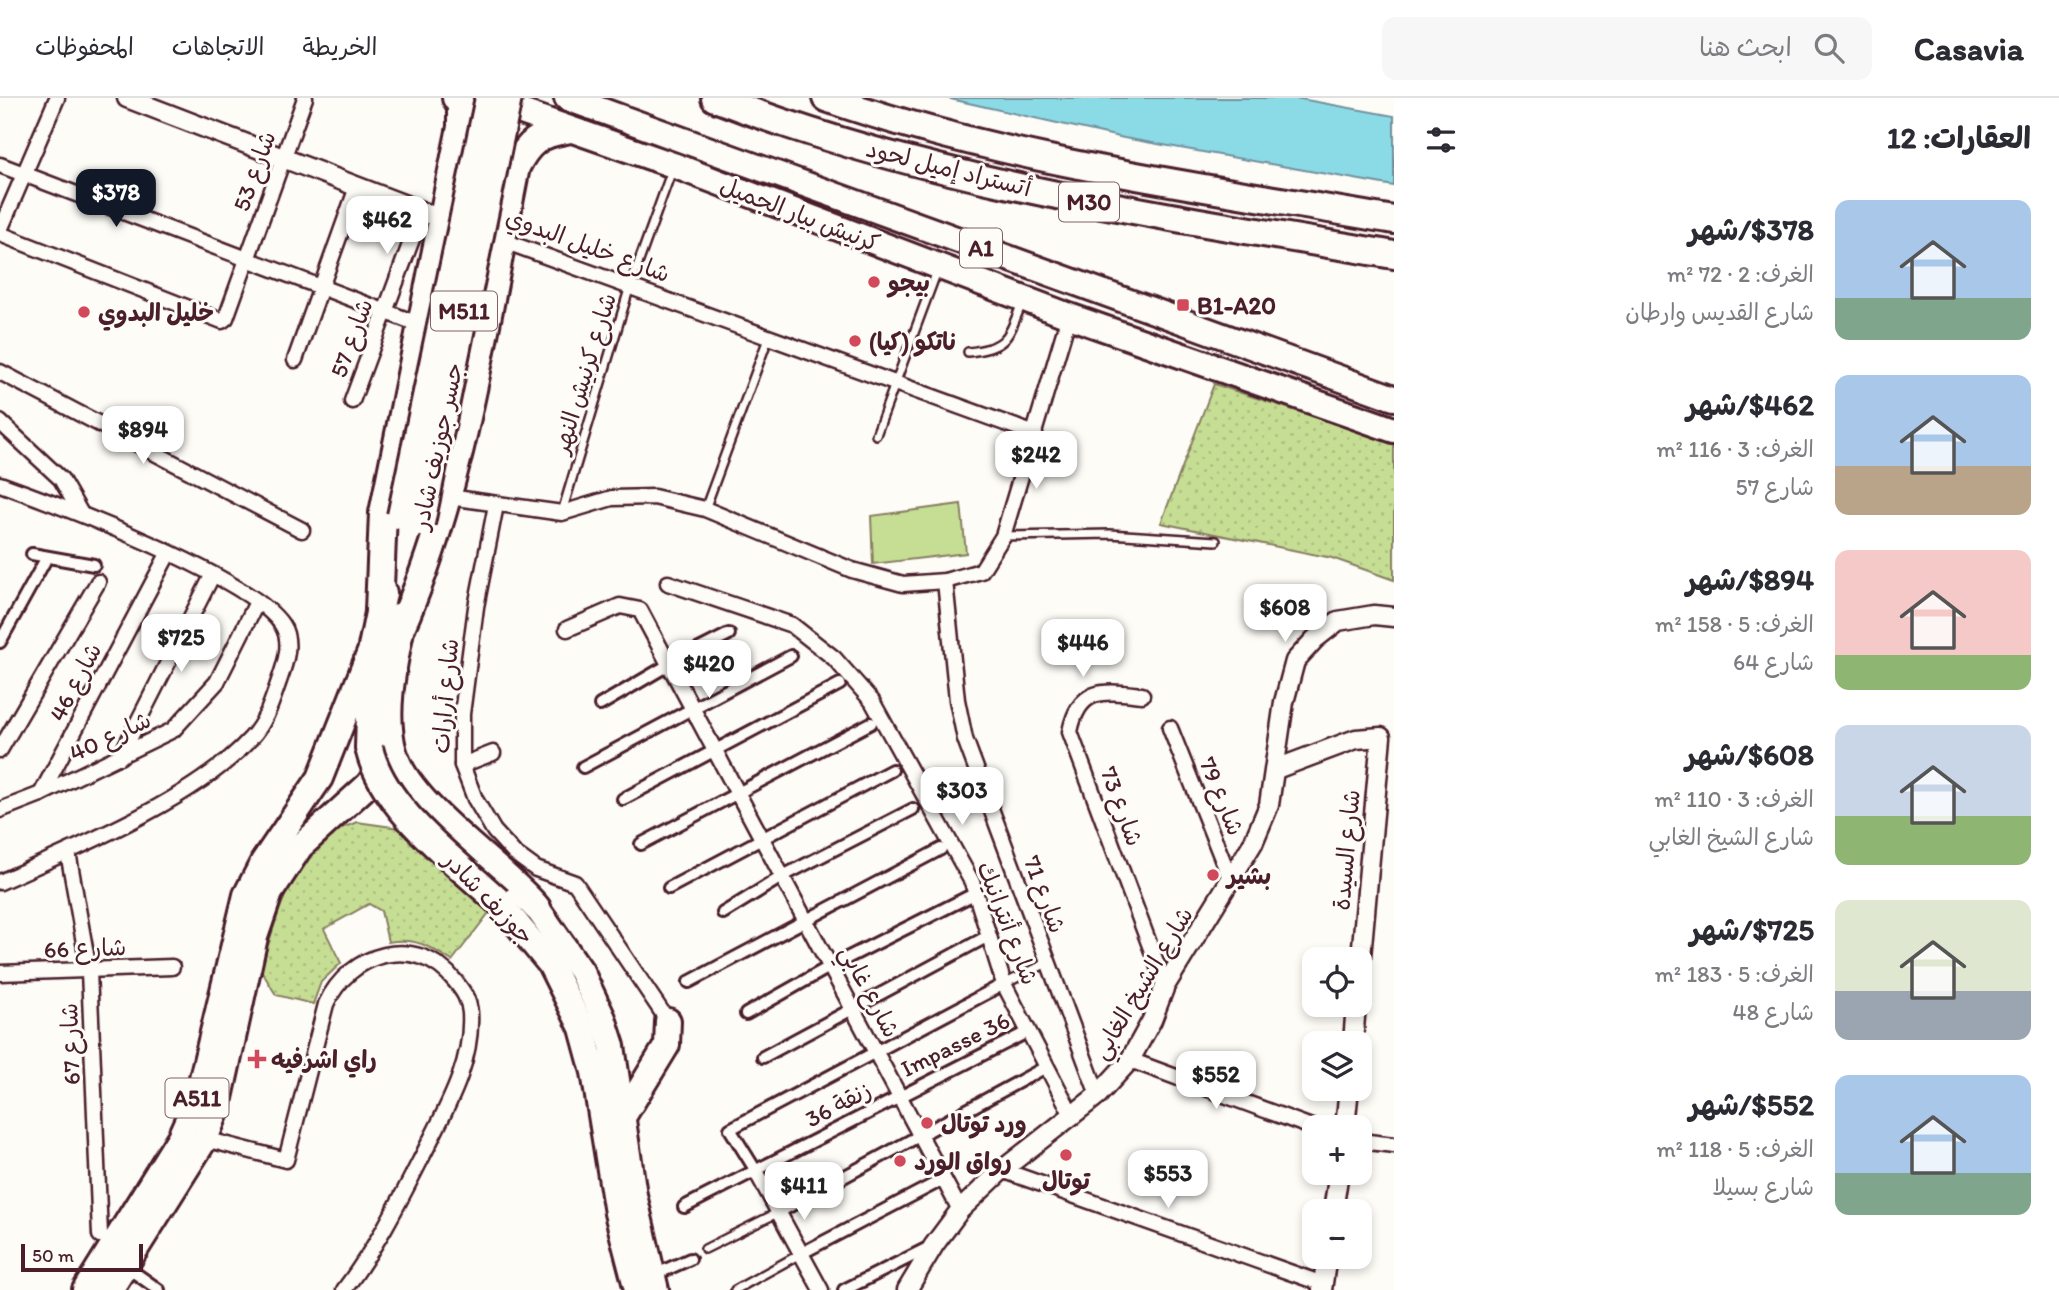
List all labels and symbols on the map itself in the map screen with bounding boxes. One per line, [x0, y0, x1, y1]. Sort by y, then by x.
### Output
street label: شارع 53 [226, 127, 285, 216]
street label: أتستراد إميل لحود [863, 133, 1035, 204]
pin: $378 [75, 170, 157, 229]
street label: كرنيش بيار الجميل [716, 170, 884, 258]
road number: M30 [1059, 183, 1119, 222]
pin: $462 [346, 197, 428, 256]
street label: شارع خليل البدوي [501, 202, 674, 291]
road number: A1 [960, 228, 1002, 267]
place label: بيجو [886, 268, 930, 298]
marker: بيجو [866, 274, 882, 290]
street label: شارع كرنيش النهر [545, 289, 625, 459]
place label: B1-A20 [1197, 291, 1276, 320]
road number: M511 [431, 292, 497, 330]
street label: شارع 57 [323, 295, 381, 382]
marker: B1-A20 [1175, 297, 1191, 313]
place label: خليل البدوي [98, 298, 214, 331]
marker: خليل البدوي [76, 304, 92, 320]
place label: ناتكو (كيا) [869, 327, 956, 357]
marker: ناتكو (كيا) [847, 333, 863, 349]
street label: جسر جوزيف شادر [405, 360, 470, 534]
pin: $894 [102, 406, 184, 466]
pin: $242 [995, 432, 1077, 491]
pin: $608 [1244, 584, 1326, 644]
pin: $725 [140, 614, 222, 674]
pin: $446 [1042, 620, 1124, 679]
street label: شارع أرارات [426, 637, 467, 755]
street label: شارع 46 [42, 638, 110, 728]
pin: $420 [668, 640, 750, 700]
street label: شارع 40 [65, 705, 157, 770]
street label: شارع 79 [1190, 753, 1251, 840]
street label: شارع 73 [1091, 762, 1150, 851]
pin: $303 [921, 768, 1003, 827]
street label: شارع السيدة [1326, 788, 1369, 912]
street label: جوزيف شادر [435, 844, 540, 951]
street label: شارع 71 [1015, 851, 1072, 938]
street label: شارع أنترانيك [968, 857, 1045, 990]
place label: بشير [1225, 861, 1271, 890]
marker: بشير [1205, 867, 1221, 883]
street label: شارع الشيخ الغابي [1085, 902, 1205, 1068]
street label: شارع 66 [43, 932, 127, 967]
street label: شارع غابي [827, 940, 906, 1045]
street label: شارع 67 [54, 1002, 89, 1085]
street label: Impasse 36 [896, 1005, 1014, 1083]
place label: راي اشرفيه [271, 1045, 377, 1078]
marker: راي اشرفيه [249, 1051, 265, 1067]
pin: $552 [1175, 1052, 1257, 1111]
street label: زنقة 36 [800, 1075, 876, 1133]
road number: A511 [166, 1079, 228, 1118]
place label: ورد توتال [941, 1109, 1027, 1139]
marker: ورد توتال [919, 1115, 935, 1131]
place label: رواق الورد [914, 1147, 1012, 1177]
marker: توتال [1058, 1147, 1074, 1163]
pin: $553 [1127, 1150, 1209, 1210]
marker: رواق الورد [892, 1153, 908, 1169]
pin: $411 [763, 1162, 845, 1222]
place label: توتال [1042, 1166, 1091, 1196]
scale bar [21, 1241, 144, 1273]

